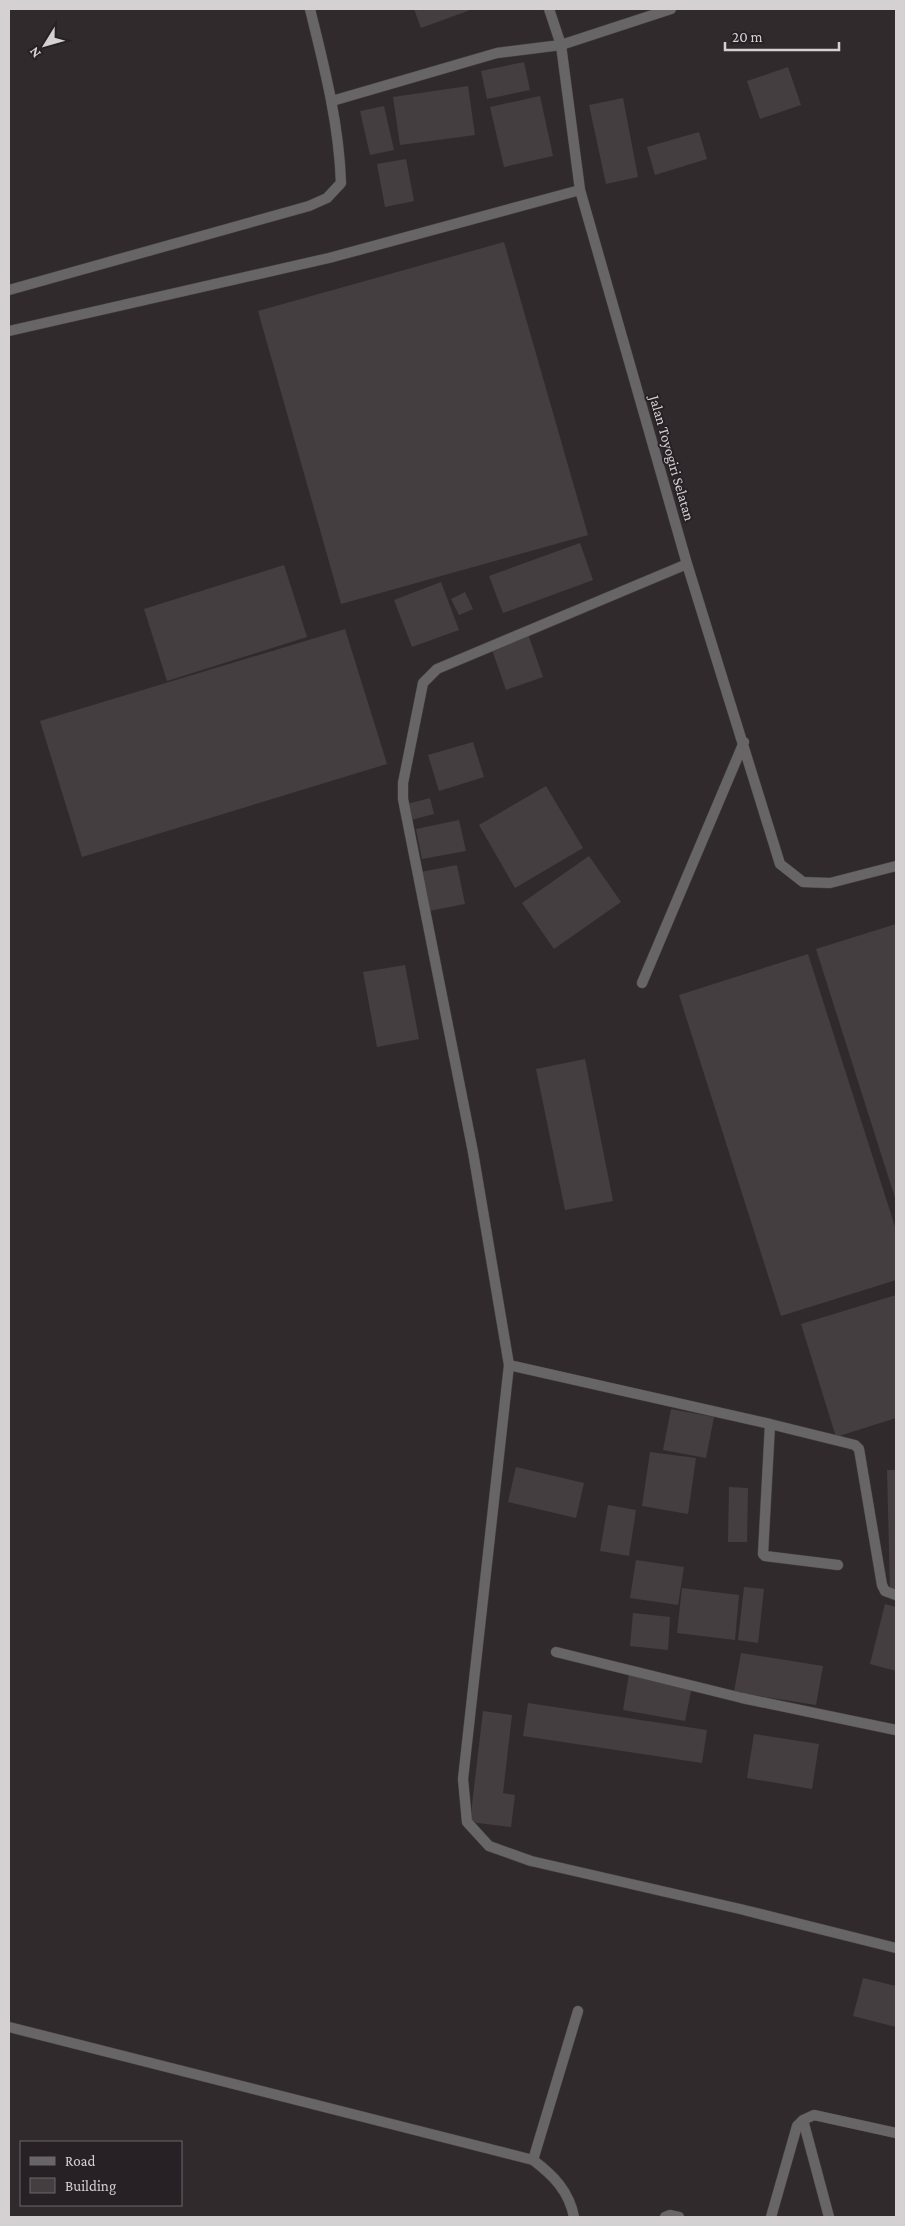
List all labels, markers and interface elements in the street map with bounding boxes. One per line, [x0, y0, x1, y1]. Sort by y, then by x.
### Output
north arrow [20, 20, 70, 70]
scale bar [725, 20, 839, 52]
text: 20 m [732, 29, 763, 45]
text: N [25, 44, 44, 61]
street label: Jalan Toyogiri Selatan [645, 391, 698, 523]
legend [20, 2141, 182, 2206]
text: Road [65, 2153, 96, 2169]
text: Building [65, 2178, 116, 2195]

